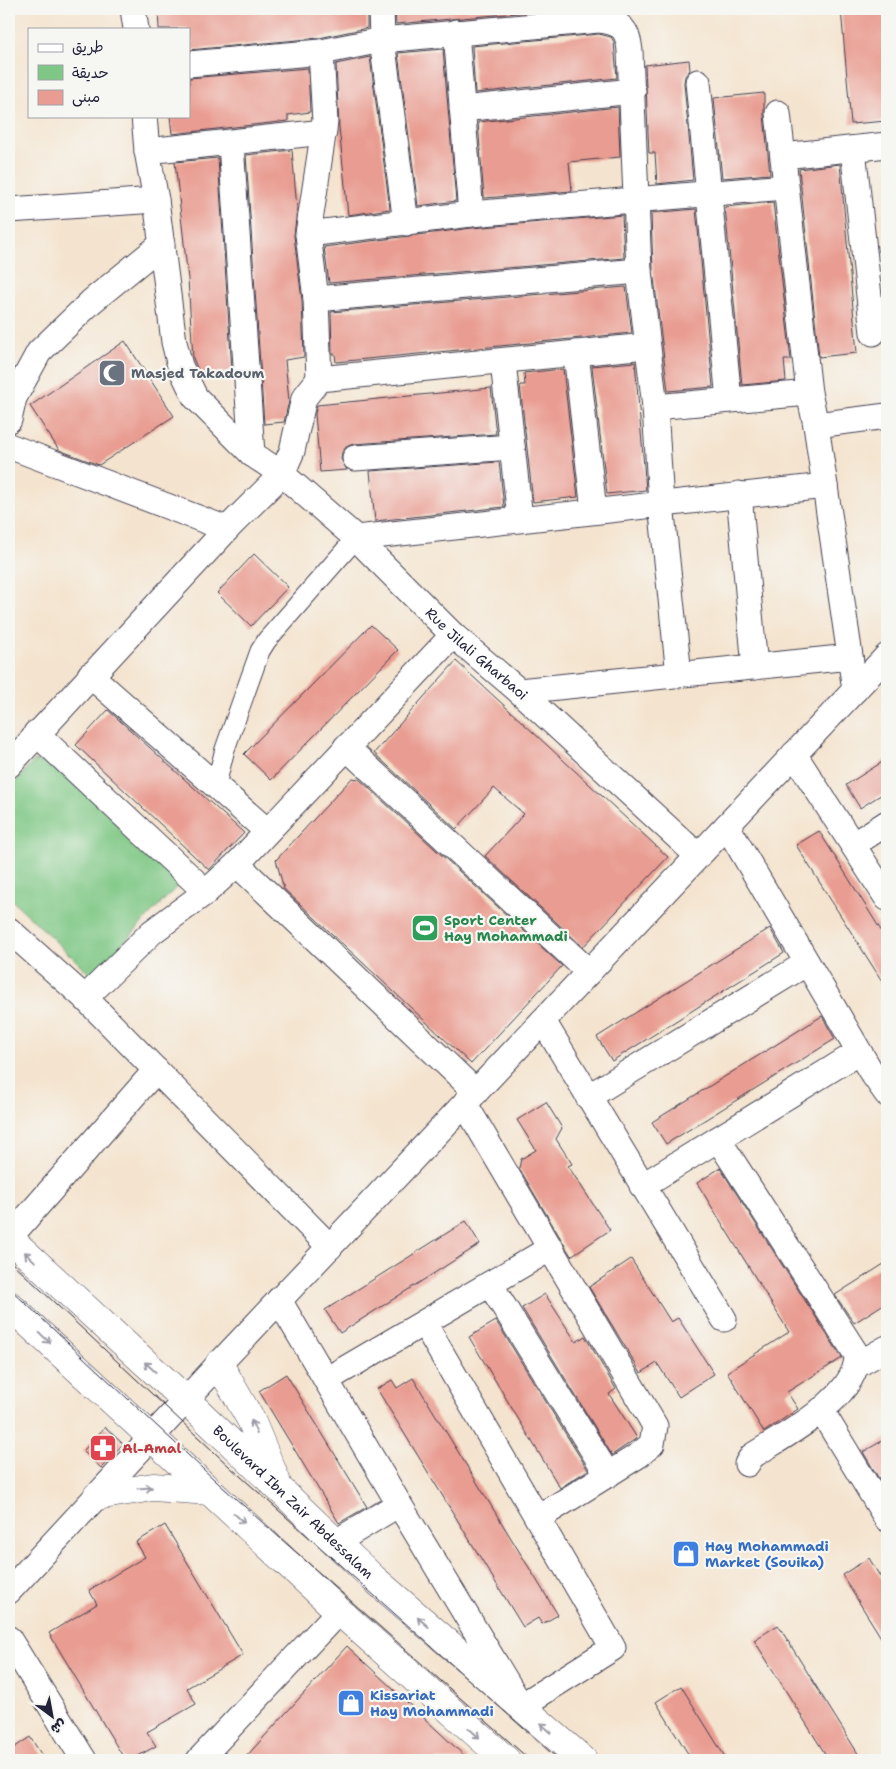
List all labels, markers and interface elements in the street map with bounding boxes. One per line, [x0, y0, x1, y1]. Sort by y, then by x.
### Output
legend [28, 28, 190, 118]
text: طريق [72, 37, 104, 57]
text: حديقة [72, 63, 109, 83]
text: مبنى [72, 87, 100, 107]
mosque icon: Masjed Takadoum [97, 358, 127, 388]
place label: Masjed Takadoum [131, 364, 265, 382]
street label: Rue Jilali Gharbaoi [422, 604, 532, 704]
place label: Sport Center Hay Mohammadi [444, 911, 568, 945]
sports icon: Sport Center Hay Mohammadi [410, 913, 440, 943]
one-way arrow [23, 1251, 36, 1263]
one-way arrow [38, 1332, 51, 1344]
one-way arrow [143, 1361, 156, 1373]
one-way arrow [249, 1420, 259, 1435]
street label: Boulevard Ibn Zair Abdessalam [209, 1421, 377, 1583]
pharmacy icon: Al-Amal [88, 1433, 118, 1463]
place label: Al-Amal [122, 1439, 182, 1457]
one-way arrow [137, 1483, 153, 1492]
one-way arrow [232, 1512, 245, 1524]
place label: Hay Mohammadi Market (Souika) [705, 1537, 829, 1571]
shop icon: Hay Mohammadi Market (Souika) [671, 1539, 701, 1569]
one-way arrow [417, 1616, 430, 1627]
place label: Kissariat Hay Mohammadi [370, 1686, 494, 1720]
shop icon: Kissariat Hay Mohammadi [336, 1688, 366, 1718]
north arrow [28, 1692, 78, 1742]
text: ش [48, 1715, 70, 1739]
one-way arrow [540, 1723, 553, 1734]
one-way arrow [468, 1727, 481, 1738]

